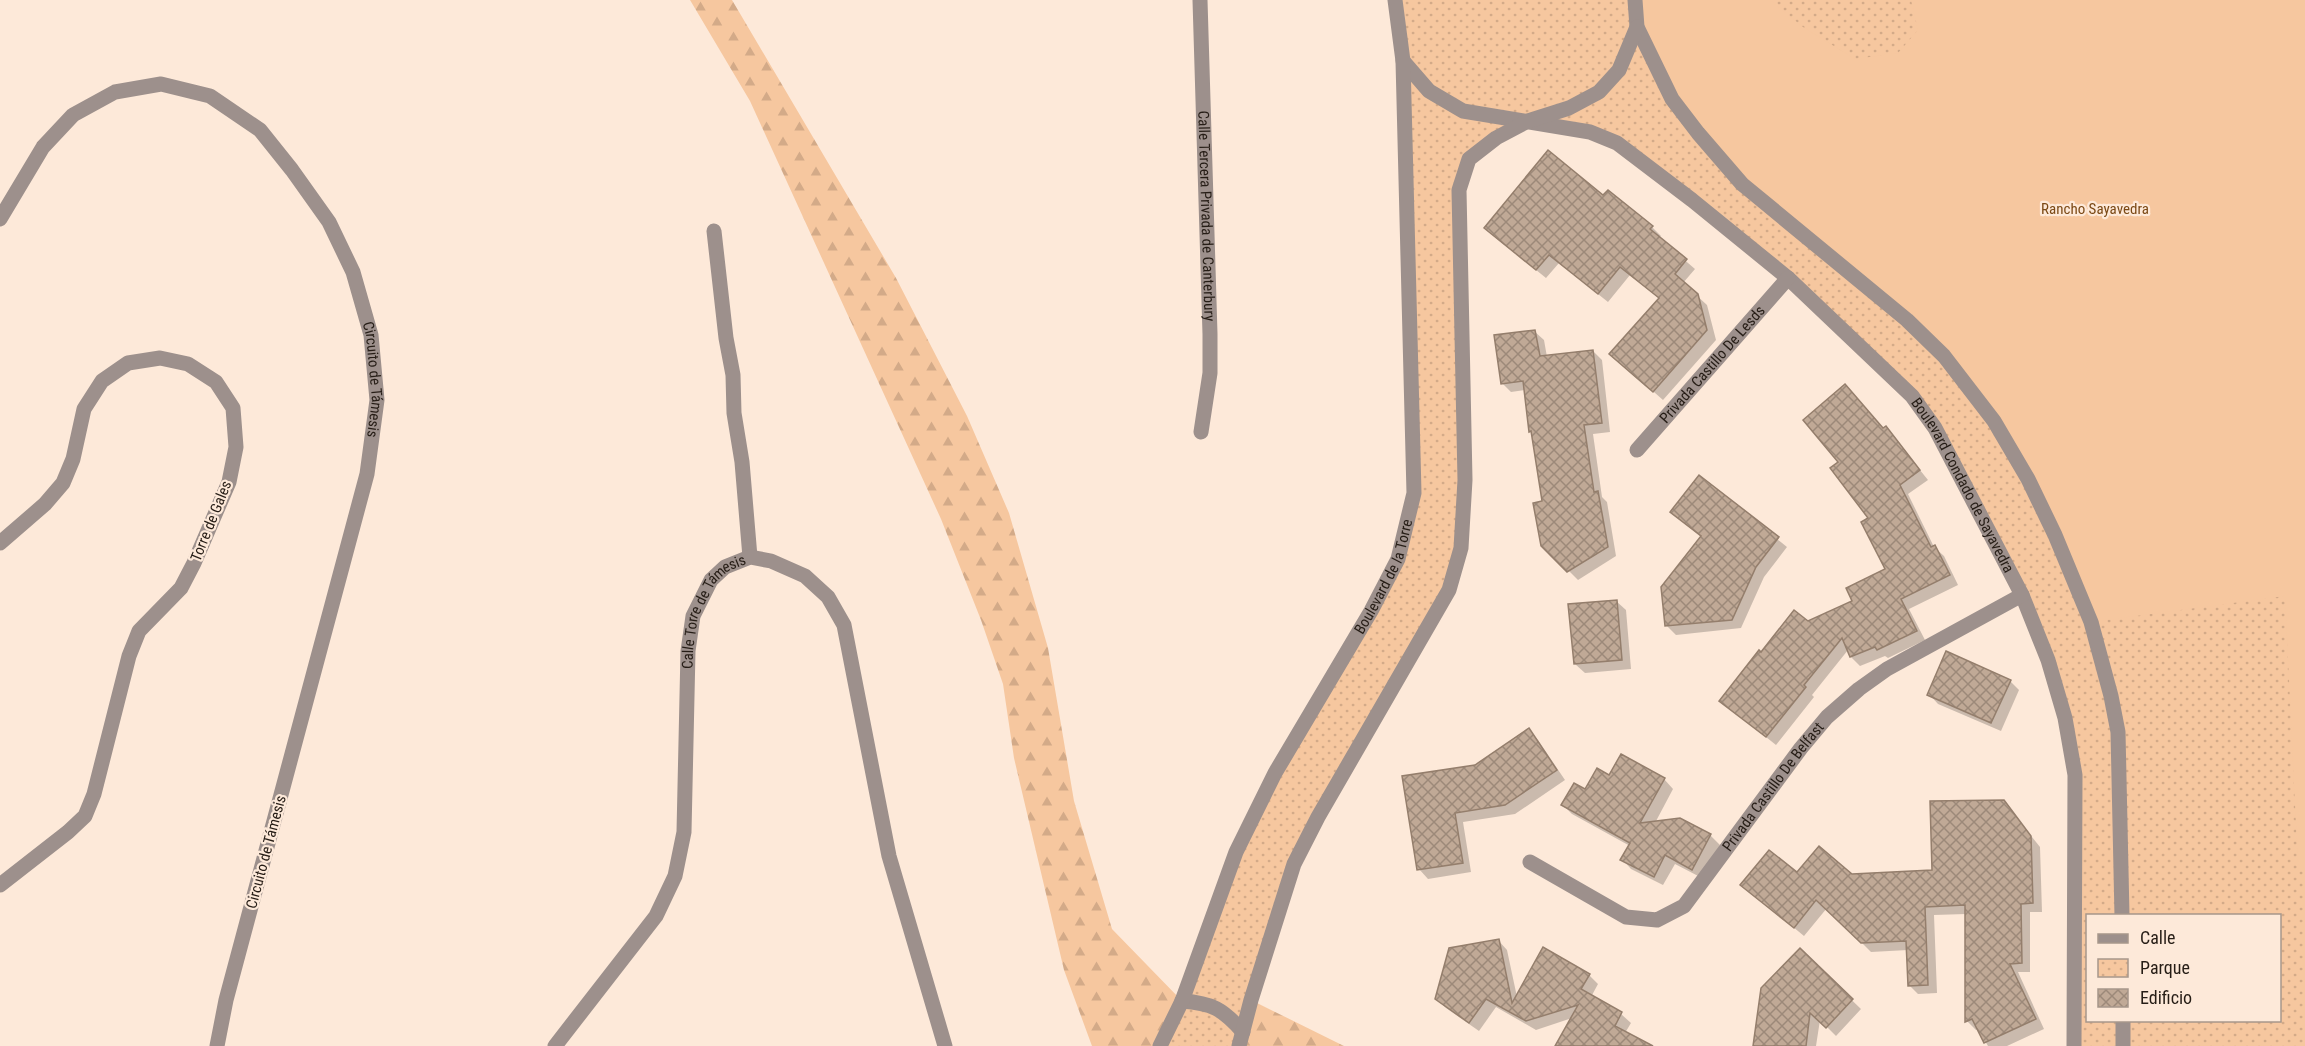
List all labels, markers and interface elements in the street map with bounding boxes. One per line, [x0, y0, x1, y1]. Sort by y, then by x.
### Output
street label: Calle Tercera Privada de Canterbury [1194, 110, 1219, 322]
park label: Rancho Sayavedra [2041, 200, 2149, 218]
street label: Privada Castillo De Lesds [1656, 302, 1769, 427]
street label: Circuito de Támesis [359, 319, 386, 439]
street label: Boulevard Condado de Sayavedra [1907, 394, 2018, 576]
street label: Torre de Gales [187, 478, 235, 564]
street label: Boulevard de la Torre [1350, 517, 1416, 637]
street label: Calle Torre de Támesis [679, 551, 748, 669]
street label: Privada Castillo De Belfast [1719, 719, 1828, 855]
street label: Circuito de Támesis [242, 793, 290, 911]
legend [2086, 914, 2281, 1022]
text: Calle [2140, 927, 2176, 948]
text: Parque [2140, 957, 2190, 978]
text: Edificio [2140, 987, 2192, 1008]

